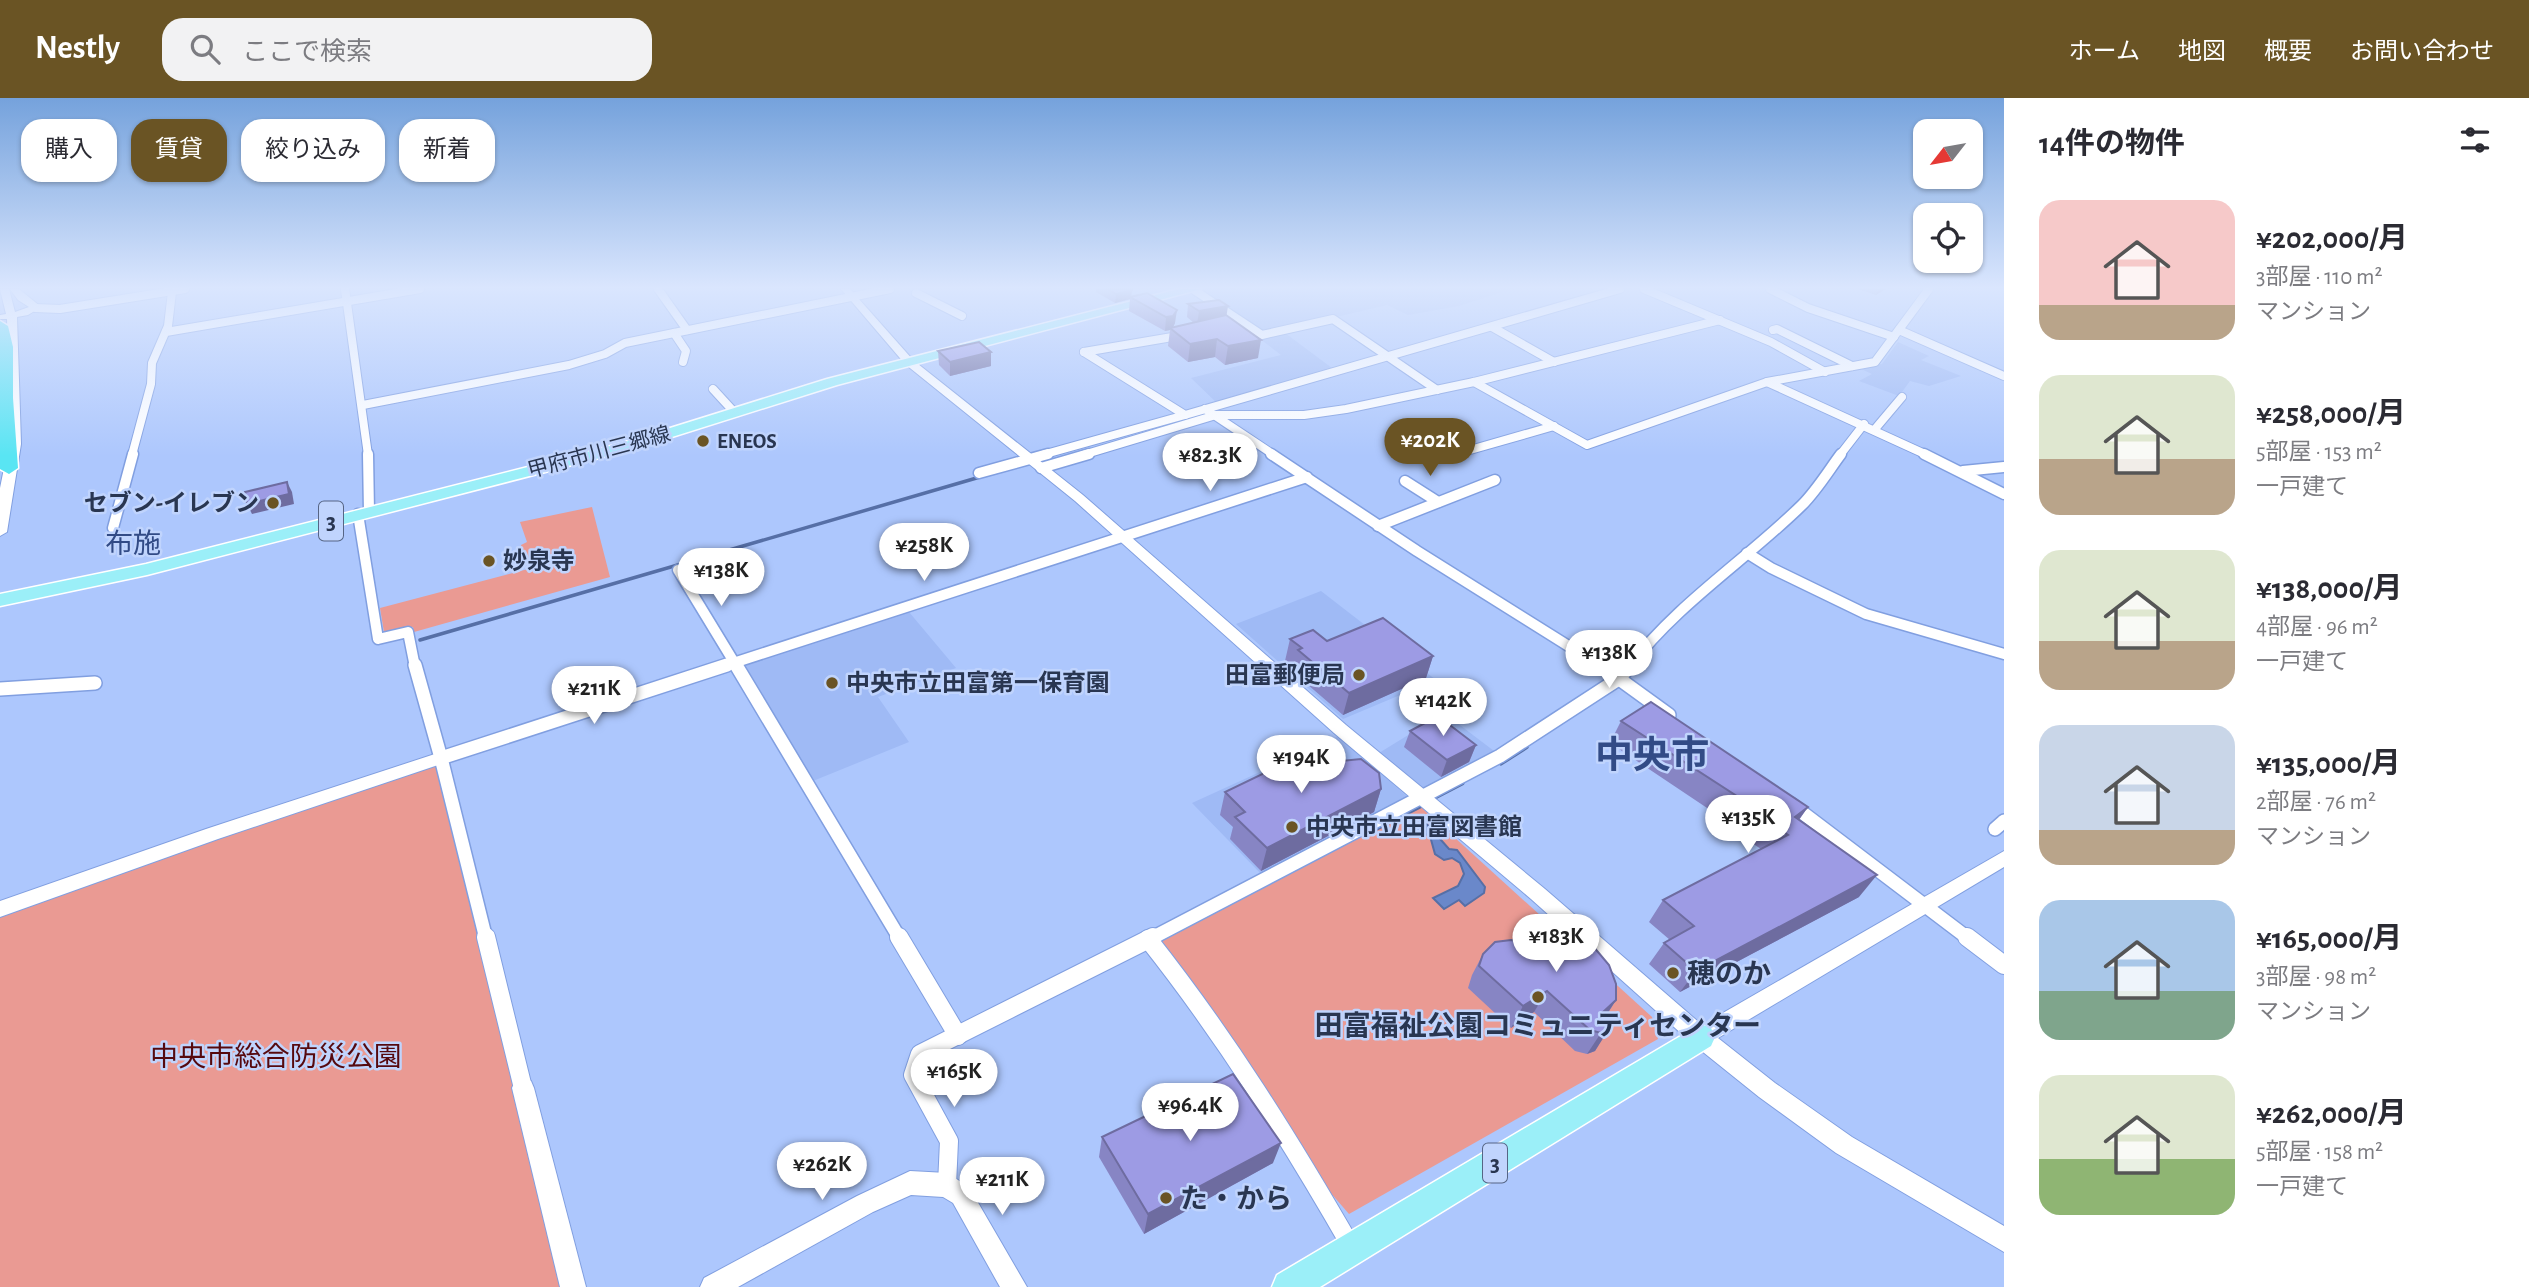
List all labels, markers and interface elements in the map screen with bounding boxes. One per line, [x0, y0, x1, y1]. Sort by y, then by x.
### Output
search box [162, 18, 652, 81]
icon: search [186, 30, 224, 68]
text: Nestly [35, 32, 120, 65]
text: ここで検索 [242, 39, 372, 65]
text: ホーム [2069, 40, 2140, 64]
text: 地図 [2178, 40, 2226, 64]
text: 概要 [2264, 40, 2312, 64]
text: お問い合わせ [2350, 40, 2494, 64]
chip: 購入 [21, 119, 117, 182]
chip: 賃貸 [131, 119, 227, 182]
chip: 絞り込み [241, 119, 385, 182]
chip: 新着 [399, 119, 495, 182]
north arrow [1913, 119, 1983, 189]
map controls [1913, 119, 1983, 273]
icon: filters [2456, 121, 2494, 159]
text: 14件の物件 [2039, 129, 2185, 159]
button: locate [1913, 203, 1983, 273]
text: ¥202,000/月 [2256, 224, 2408, 254]
icon: home [2095, 228, 2179, 312]
text: 3部屋 · 110 m² [2256, 266, 2383, 289]
text: マンション [2256, 301, 2371, 324]
text: ¥258,000/月 [2256, 399, 2406, 429]
icon: home [2095, 403, 2179, 487]
pin: ¥202K [1381, 418, 1479, 478]
street label: 甲府市川三郷線 [525, 422, 673, 482]
text: ¥202K [1400, 429, 1460, 452]
place label: ENEOS [717, 431, 777, 452]
marker: ENEOS [695, 433, 711, 449]
pin: ¥82.3K [1153, 434, 1267, 493]
text: 5部屋 · 153 m² [2256, 441, 2382, 464]
text: ¥82.3K [1179, 444, 1241, 467]
text: 一戸建て [2256, 476, 2348, 499]
place label: セブン-イレブン [84, 490, 259, 516]
marker: セブン-イレブン [265, 495, 281, 511]
road number: 3 [319, 502, 343, 540]
pin: ¥258K [875, 524, 973, 583]
district label: 布施 [105, 529, 161, 559]
text: ¥258K [895, 534, 953, 557]
place label: 妙泉寺 [503, 548, 575, 574]
pin: ¥138K [672, 548, 770, 608]
marker: 妙泉寺 [481, 553, 497, 569]
text: ¥138K [693, 559, 749, 582]
text: ¥138,000/月 [2256, 574, 2403, 604]
icon: home [2095, 578, 2179, 662]
text: 4部屋 · 96 m² [2256, 616, 2378, 639]
pin: ¥138K [1560, 630, 1658, 690]
text: ¥138K [1581, 641, 1637, 664]
text: 一戸建て [2256, 651, 2348, 674]
place label: 田富郵便局 [1225, 662, 1345, 688]
pin: ¥211K [545, 666, 643, 726]
marker: 田富郵便局 [1351, 667, 1367, 683]
place label: 中央市立田富第一保育園 [846, 670, 1110, 696]
marker: 中央市立田富第一保育園 [824, 675, 840, 691]
text: ¥211K [568, 677, 620, 700]
pin: ¥142K [1394, 678, 1492, 738]
text: ¥142K [1415, 689, 1471, 712]
district label: 中央市 [1595, 735, 1709, 776]
pin: ¥194K [1252, 736, 1350, 795]
text: ¥194K [1273, 746, 1329, 769]
text: ¥135,000/月 [2256, 749, 2401, 779]
icon: home [2095, 753, 2179, 837]
text: 2部屋 · 76 m² [2256, 791, 2376, 814]
pin: ¥135K [1699, 796, 1797, 855]
text: ¥135K [1721, 806, 1775, 829]
place label: 中央市立田富図書館 [1306, 814, 1522, 840]
marker: 中央市立田富図書館 [1284, 819, 1300, 835]
text: マンション [2256, 826, 2371, 849]
pin: ¥183K [1507, 914, 1605, 974]
text: ¥165,000/月 [2256, 924, 2402, 954]
text: ¥183K [1528, 925, 1584, 948]
icon: home [2095, 928, 2179, 1012]
place label: 穂のか [1687, 959, 1771, 989]
marker: 穂のか [1665, 965, 1681, 981]
text: 3部屋 · 98 m² [2256, 966, 2376, 989]
marker: 田富福祉公園コミュニティセンター [1530, 989, 1546, 1005]
text: マンション [2256, 1001, 2371, 1024]
place label: 田富福祉公園コミュニティセンター [1315, 1011, 1761, 1041]
park label: 中央市総合防災公園 [150, 1042, 402, 1072]
pin: ¥165K [905, 1049, 1003, 1109]
text: ¥165K [927, 1060, 981, 1083]
pin: ¥96.4K [1133, 1084, 1247, 1143]
text: ¥96.4K [1158, 1094, 1222, 1117]
text: ¥262,000/月 [2256, 1099, 2407, 1129]
icon: home [2095, 1103, 2179, 1187]
text: 5部屋 · 158 m² [2256, 1141, 2383, 1164]
pin: ¥262K [773, 1142, 871, 1202]
road number: 3 [1483, 1144, 1507, 1182]
text: ¥262K [793, 1153, 851, 1176]
pin: ¥211K [953, 1158, 1051, 1217]
text: ¥211K [976, 1168, 1028, 1191]
text: 一戸建て [2256, 1176, 2348, 1199]
place label: た・から [1180, 1185, 1292, 1214]
marker: た・から [1158, 1190, 1174, 1206]

